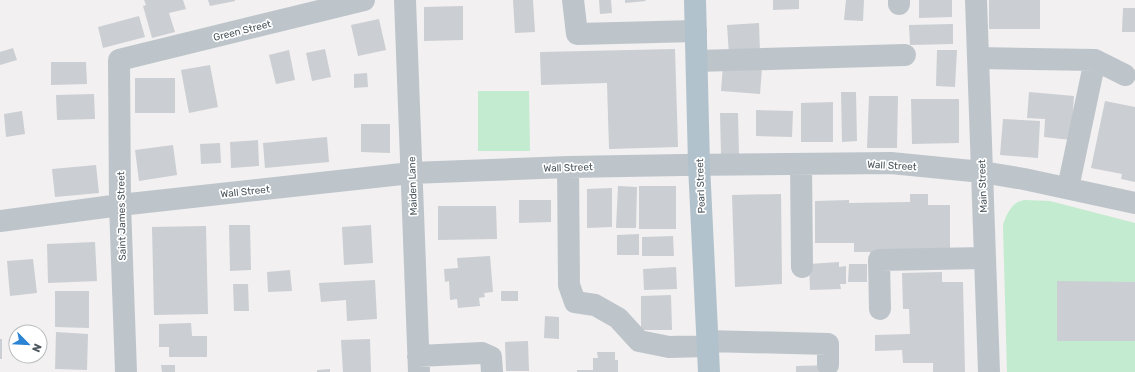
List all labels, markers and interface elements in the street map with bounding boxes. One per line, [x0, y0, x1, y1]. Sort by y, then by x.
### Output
street label: Green Street [212, 18, 272, 44]
street label: Maiden Lane [406, 156, 420, 216]
street label: Pearl Street [694, 158, 708, 214]
street label: Wall Street [867, 159, 917, 173]
street label: Main Street [976, 159, 990, 213]
street label: Wall Street [543, 161, 593, 175]
street label: Saint James Street [115, 171, 129, 261]
street label: Wall Street [220, 183, 270, 201]
north arrow [8, 324, 48, 364]
text: N [29, 342, 44, 354]

